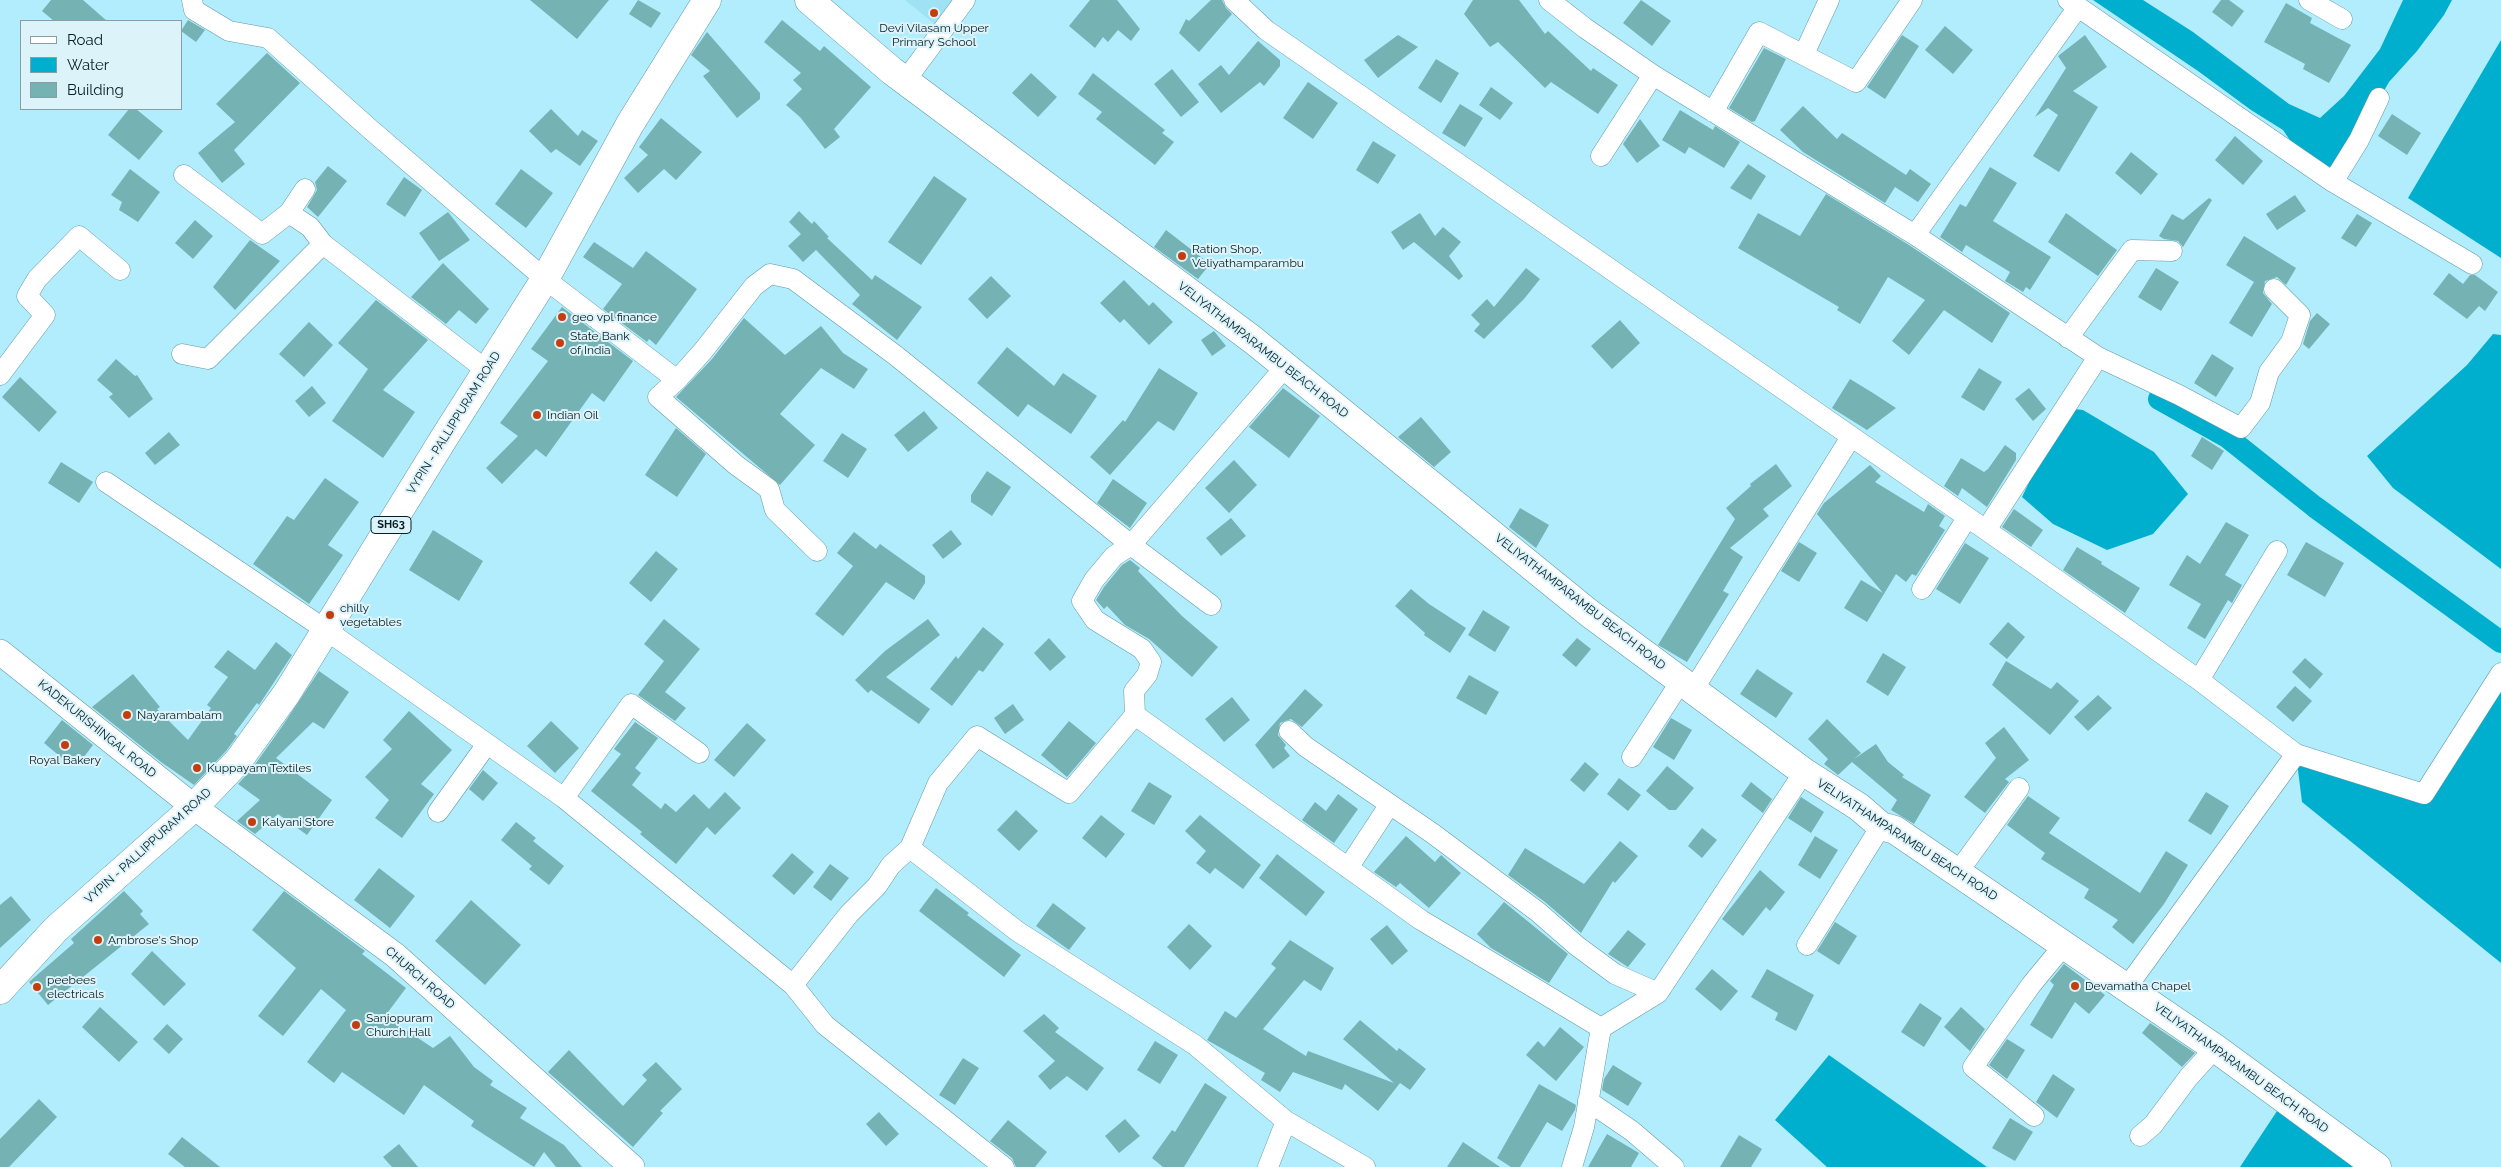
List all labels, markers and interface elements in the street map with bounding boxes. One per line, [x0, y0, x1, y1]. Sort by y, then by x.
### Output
marker: Devi Vilasam Upper Primary School [928, 7, 940, 19]
legend [20, 20, 182, 110]
place label: Devi Vilasam Upper Primary School [879, 21, 989, 49]
text: Road [67, 31, 103, 49]
text: Water [67, 56, 109, 74]
text: Building [67, 81, 124, 99]
place label: Ration Shop, Veliyathamparambu [1192, 242, 1304, 270]
marker: Ration Shop, Veliyathamparambu [1176, 250, 1188, 262]
street label: VELIYATHAMPARAMBU BEACH ROAD [1175, 279, 1351, 421]
place label: geo vpl finance [572, 310, 657, 324]
marker: geo vpl finance [556, 311, 568, 323]
place label: State Bank of India [570, 329, 630, 357]
marker: State Bank of India [554, 337, 566, 349]
street label: VYPIN - PALLIPPURAM ROAD [404, 349, 504, 497]
place label: Indian Oil [547, 408, 599, 422]
marker: Indian Oil [531, 409, 543, 421]
road number: SH63 [371, 516, 411, 534]
street label: VELIYATHAMPARAMBU BEACH ROAD [1492, 531, 1668, 673]
place label: chilly vegetables [340, 601, 402, 629]
marker: chilly vegetables [324, 609, 336, 621]
street label: KADEKURISHINGAL ROAD [35, 677, 159, 781]
place label: Nayarambalam [137, 708, 222, 722]
marker: Nayarambalam [121, 709, 133, 721]
marker: Royal Bakery [59, 739, 71, 751]
place label: Royal Bakery [29, 753, 101, 767]
place label: Kuppayam Textiles [207, 761, 311, 775]
marker: Kuppayam Textiles [191, 762, 203, 774]
street label: VELIYATHAMPARAMBU BEACH ROAD [1814, 776, 2000, 904]
street label: VYPIN - PALLIPPURAM ROAD [82, 785, 214, 907]
place label: Kalyani Store [262, 815, 334, 829]
marker: Kalyani Store [246, 816, 258, 828]
place label: Ambrose's Shop [108, 933, 198, 947]
marker: Ambrose's Shop [92, 934, 104, 946]
street label: CHURCH ROAD [382, 944, 458, 1012]
place label: peebees electricals [47, 973, 104, 1001]
place label: Devamatha Chapel [2085, 979, 2191, 993]
marker: Devamatha Chapel [2069, 980, 2081, 992]
marker: peebees electricals [31, 981, 43, 993]
street label: VELIYATHAMPARAMBU BEACH ROAD [2151, 1000, 2331, 1136]
place label: Sanjopuram Church Hall [366, 1011, 433, 1039]
marker: Sanjopuram Church Hall [350, 1019, 362, 1031]

